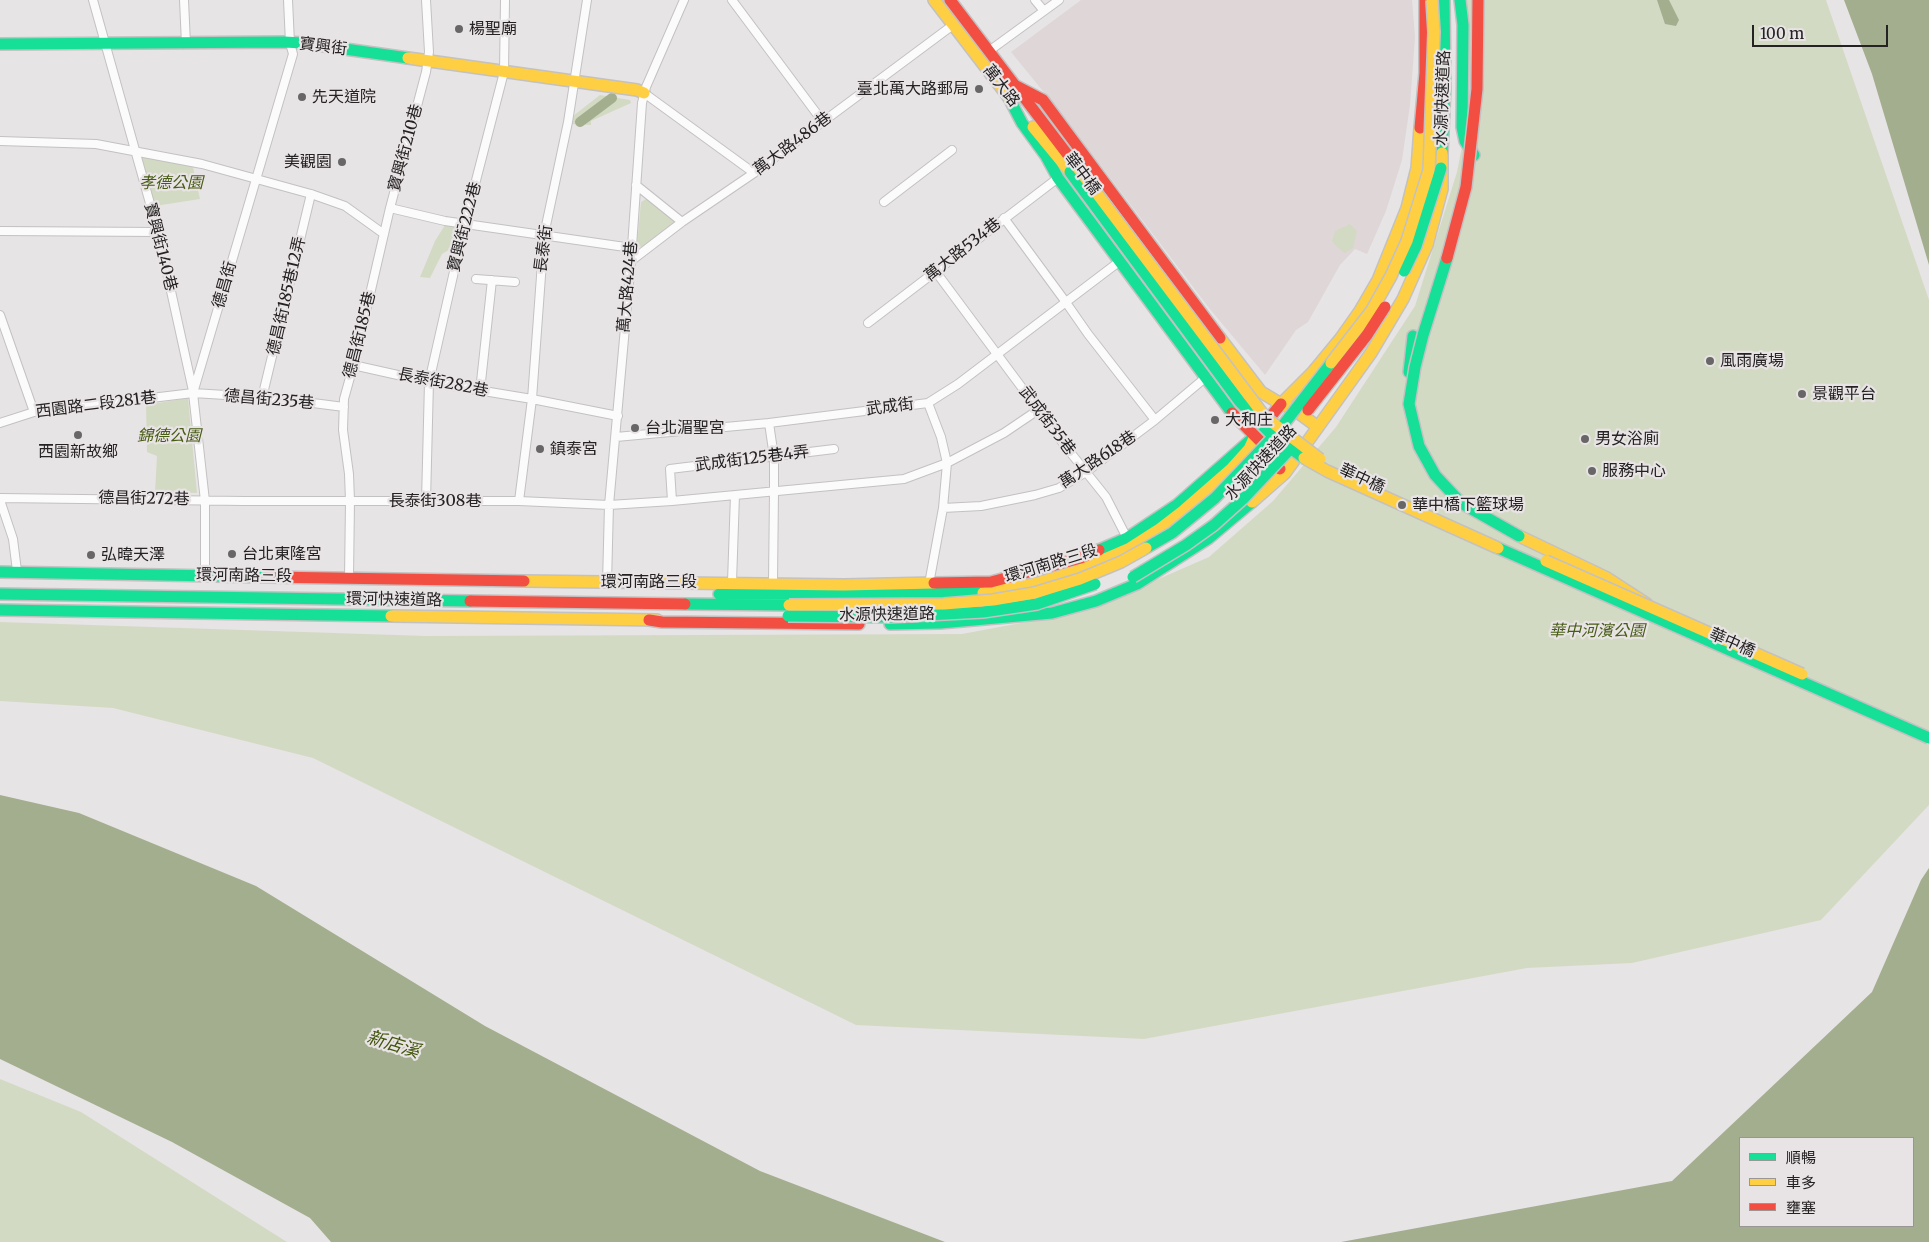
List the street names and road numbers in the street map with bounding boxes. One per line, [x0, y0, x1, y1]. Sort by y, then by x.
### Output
street label: 寶興街 [298, 35, 348, 59]
street label: 水源快速道路 [1432, 50, 1454, 146]
street label: 萬大路 [979, 61, 1023, 111]
street label: 寶興街210巷 [385, 102, 427, 194]
street label: 萬大路486巷 [750, 108, 836, 180]
street label: 華中橋 [1060, 149, 1104, 199]
street label: 寶興街222巷 [445, 180, 485, 274]
street label: 寶興街140巷 [140, 201, 180, 293]
street label: 萬大路534巷 [921, 214, 1005, 286]
street label: 長泰街 [532, 224, 556, 274]
street label: 德昌街185巷12弄 [264, 235, 310, 357]
street label: 萬大路424巷 [614, 240, 642, 334]
street label: 德昌街 [209, 259, 241, 311]
street label: 德昌街185巷 [340, 290, 380, 380]
street label: 長泰街282巷 [396, 365, 490, 401]
street label: 武成街35巷 [1015, 383, 1079, 459]
street label: 德昌街235巷 [223, 386, 315, 414]
street label: 西園路二段281巷 [34, 388, 158, 422]
street label: 武成街 [865, 395, 915, 419]
street label: 水源快速道路 [1221, 421, 1301, 505]
street label: 萬大路618巷 [1056, 427, 1140, 493]
street label: 武成街125巷4弄 [694, 442, 810, 476]
street label: 華中橋 [1336, 460, 1388, 498]
street label: 德昌街272巷 [98, 489, 190, 509]
street label: 長泰街308巷 [389, 491, 481, 511]
street label: 環河南路三段 [1002, 541, 1100, 587]
street label: 環河南路三段 [196, 566, 292, 586]
street label: 環河南路三段 [601, 572, 697, 592]
street label: 環河快速道路 [346, 590, 442, 610]
street label: 水源快速道路 [839, 605, 935, 625]
street label: 華中橋 [1706, 624, 1758, 662]

